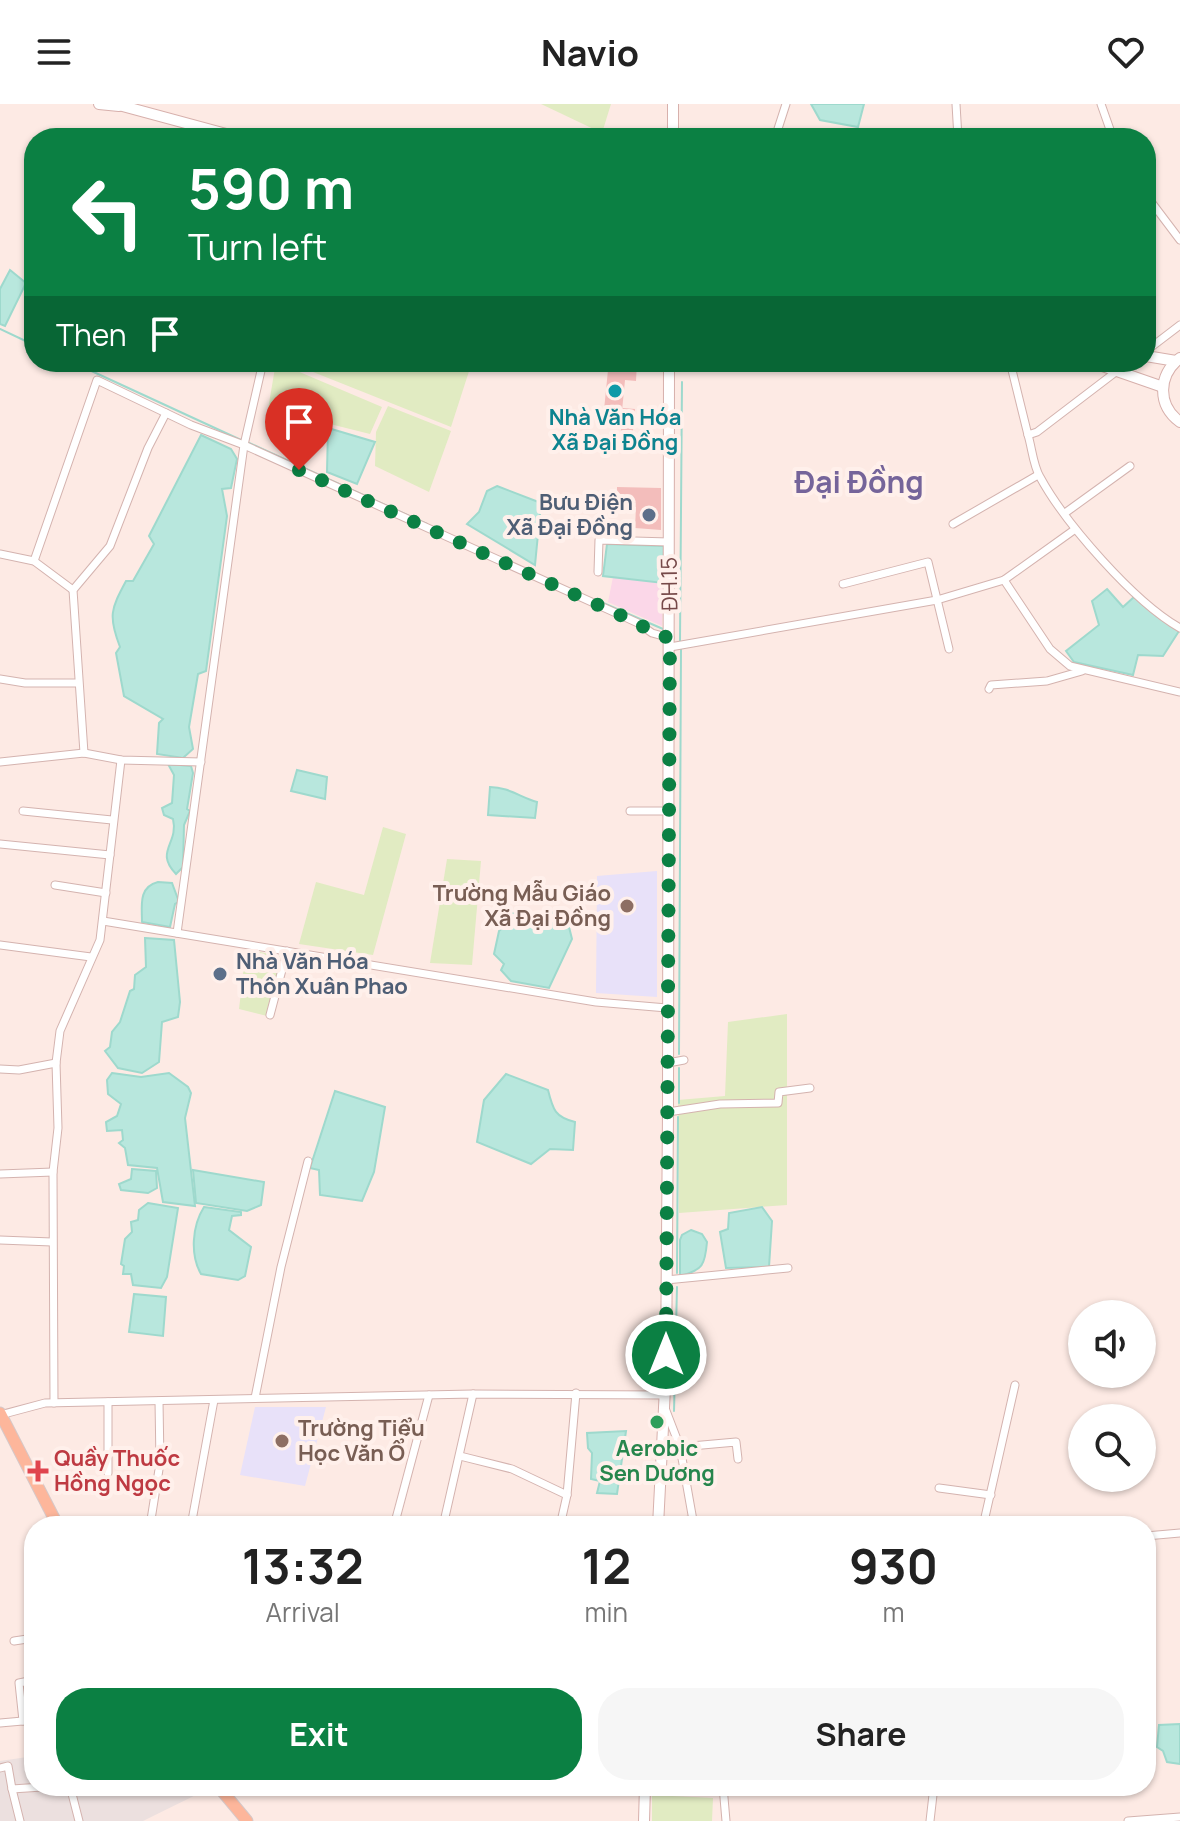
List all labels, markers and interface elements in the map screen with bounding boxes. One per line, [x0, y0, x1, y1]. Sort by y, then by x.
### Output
text: Navio [541, 28, 639, 77]
icon: menu [32, 30, 76, 74]
icon: heart [1104, 30, 1148, 74]
text: 590 m [188, 149, 354, 226]
icon: left [56, 160, 160, 264]
text: Turn left [188, 222, 327, 271]
icon: arrive [143, 312, 187, 356]
text: Then [56, 314, 127, 355]
marker: Nhà Văn Hóa Xã Đại Đồng [606, 382, 624, 400]
pin [265, 388, 333, 470]
icon: arrive [277, 400, 321, 444]
place label: Nhà Văn Hóa Xã Đại Đồng [549, 402, 681, 457]
district label: Đại Đồng [794, 461, 924, 502]
place label: Bưu Điện Xã Đại Đồng [506, 487, 633, 542]
marker: Bưu Điện Xã Đại Đồng [640, 506, 658, 524]
street label: ĐH.15 [654, 557, 684, 611]
place label: Trường Mẫu Giáo Xã Đại Đồng [433, 878, 611, 933]
marker: Trường Mẫu Giáo Xã Đại Đồng [618, 897, 636, 915]
place label: Nhà Văn Hóa Thôn Xuân Phao [236, 946, 408, 1001]
marker: Nhà Văn Hóa Thôn Xuân Phao [211, 965, 229, 983]
map controls [1068, 1300, 1156, 1492]
button: sound [1068, 1300, 1156, 1388]
position arrow [624, 1313, 708, 1397]
button: search [1068, 1404, 1156, 1492]
place label: Trường Tiểu Học Văn Ổ [298, 1413, 425, 1468]
marker: Aerobic Sen Dương [648, 1413, 666, 1431]
marker: Trường Tiểu Học Văn Ổ [273, 1432, 291, 1450]
place label: Aerobic Sen Dương [599, 1433, 715, 1488]
place label: Quầy Thuốc Hồng Ngọc [54, 1443, 180, 1498]
marker: Quầy Thuốc Hồng Ngọc [29, 1462, 47, 1480]
text: 13:32 [242, 1533, 364, 1598]
text: 12 [581, 1533, 631, 1598]
text: 930 [849, 1533, 938, 1598]
text: Arrival [266, 1594, 340, 1630]
text: min [584, 1594, 628, 1630]
text: m [883, 1594, 905, 1630]
button: Exit [56, 1688, 582, 1780]
button: Share [598, 1688, 1124, 1780]

